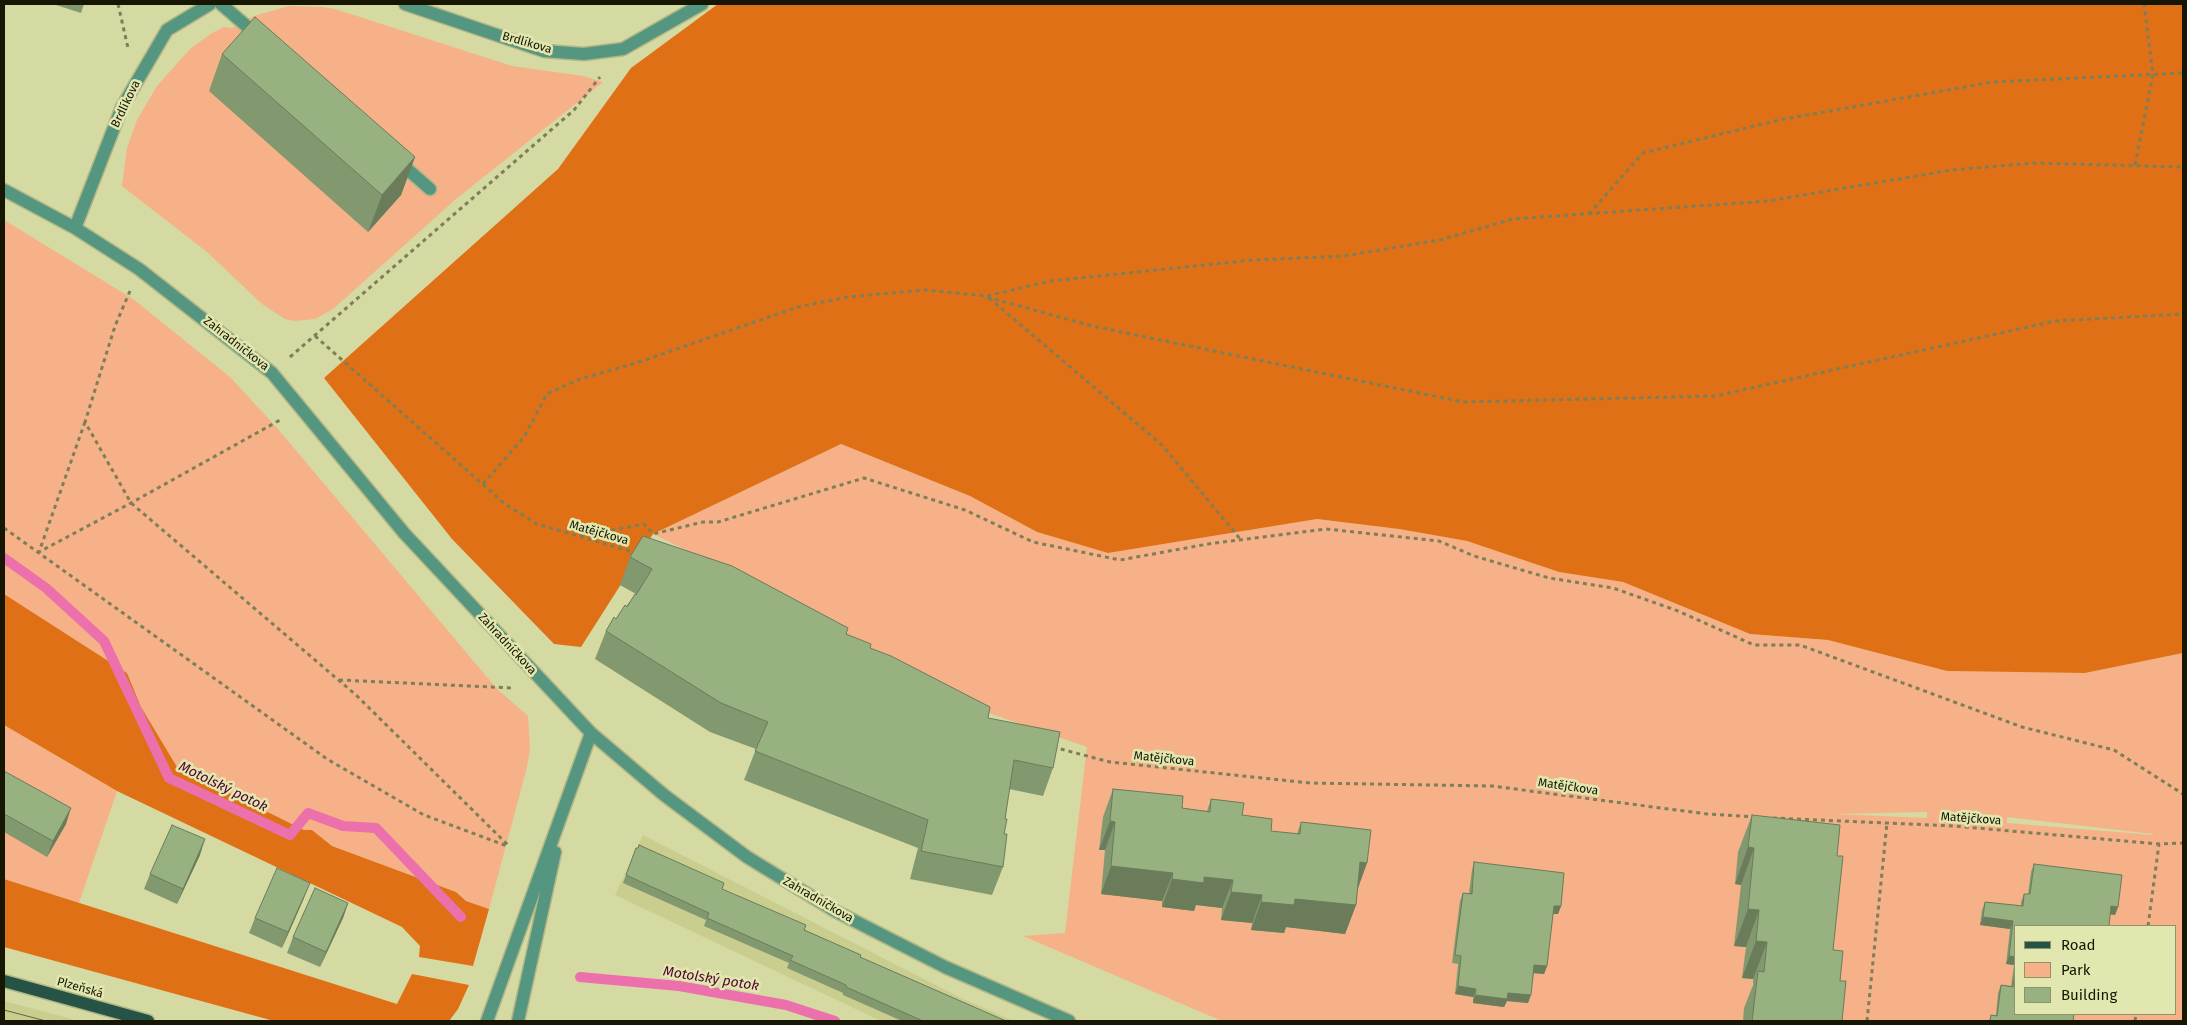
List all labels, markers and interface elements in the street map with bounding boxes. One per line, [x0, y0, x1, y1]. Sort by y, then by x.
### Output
street label: Brdlíkova [500, 29, 554, 57]
street label: Brdlíkova [108, 78, 144, 130]
street label: Zahradníčkova [200, 314, 272, 374]
street label: Matějčkova [568, 518, 630, 548]
street label: Zahradníčkova [475, 610, 539, 678]
street label: Matějčkova [1133, 749, 1195, 769]
water label: Motolský potok [176, 758, 270, 816]
street label: Matějčkova [1537, 776, 1599, 798]
street label: Matějčkova [1940, 810, 2002, 828]
street label: Zahradníčkova [780, 874, 856, 926]
legend [2014, 925, 2177, 1015]
text: Road [2061, 936, 2096, 954]
text: Park [2061, 961, 2091, 979]
water label: Motolský potok [662, 963, 760, 995]
street label: Plzeňská [55, 975, 105, 1001]
text: Building [2061, 986, 2117, 1004]

